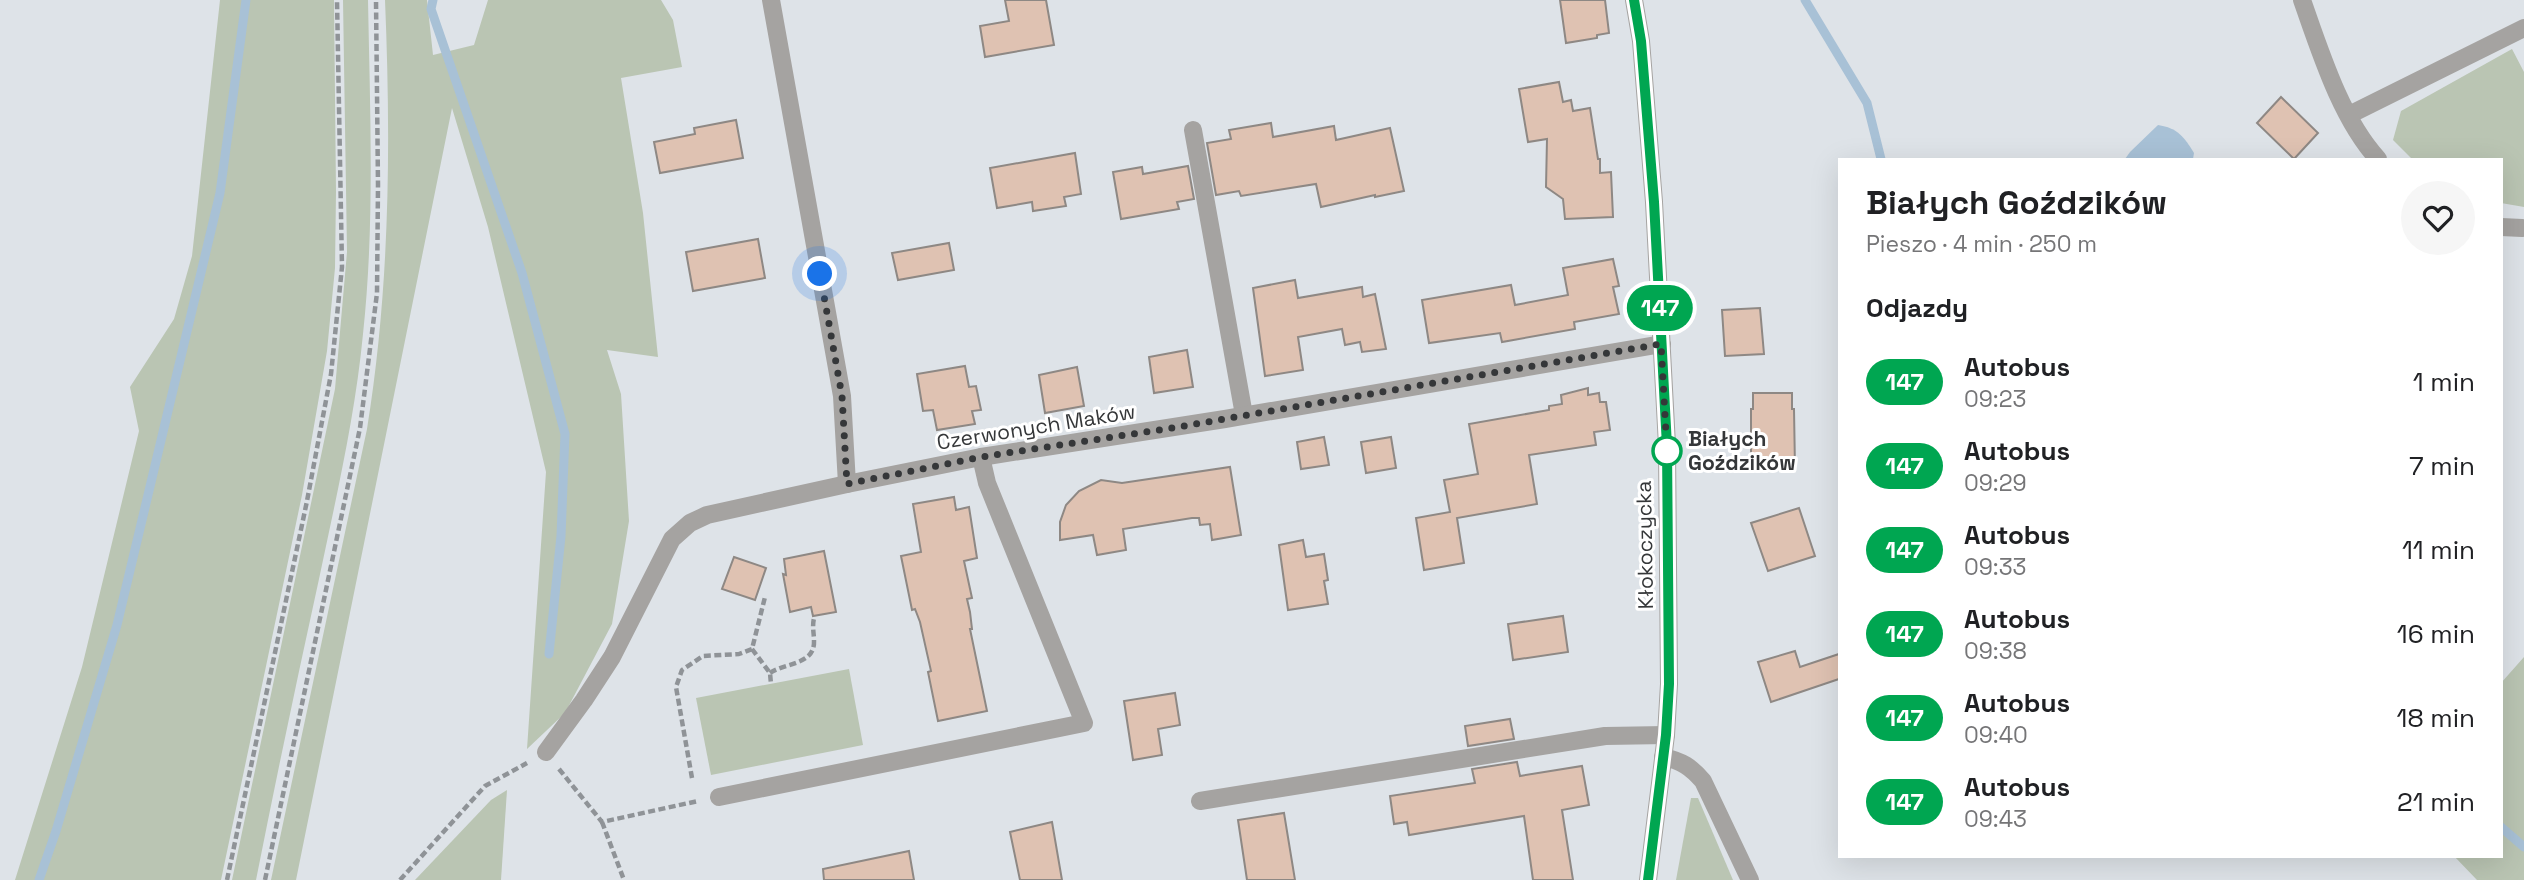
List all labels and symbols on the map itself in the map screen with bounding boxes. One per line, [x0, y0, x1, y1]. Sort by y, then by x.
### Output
your location [802, 256, 837, 291]
line badge: 147 [1620, 285, 1700, 331]
street label: Czerwonych Maków [935, 397, 1137, 456]
place label: Białych Goździków [1688, 425, 1796, 476]
marker: Białych Goździków [1652, 436, 1682, 466]
street label: Kłokoczycka [1630, 480, 1659, 610]

